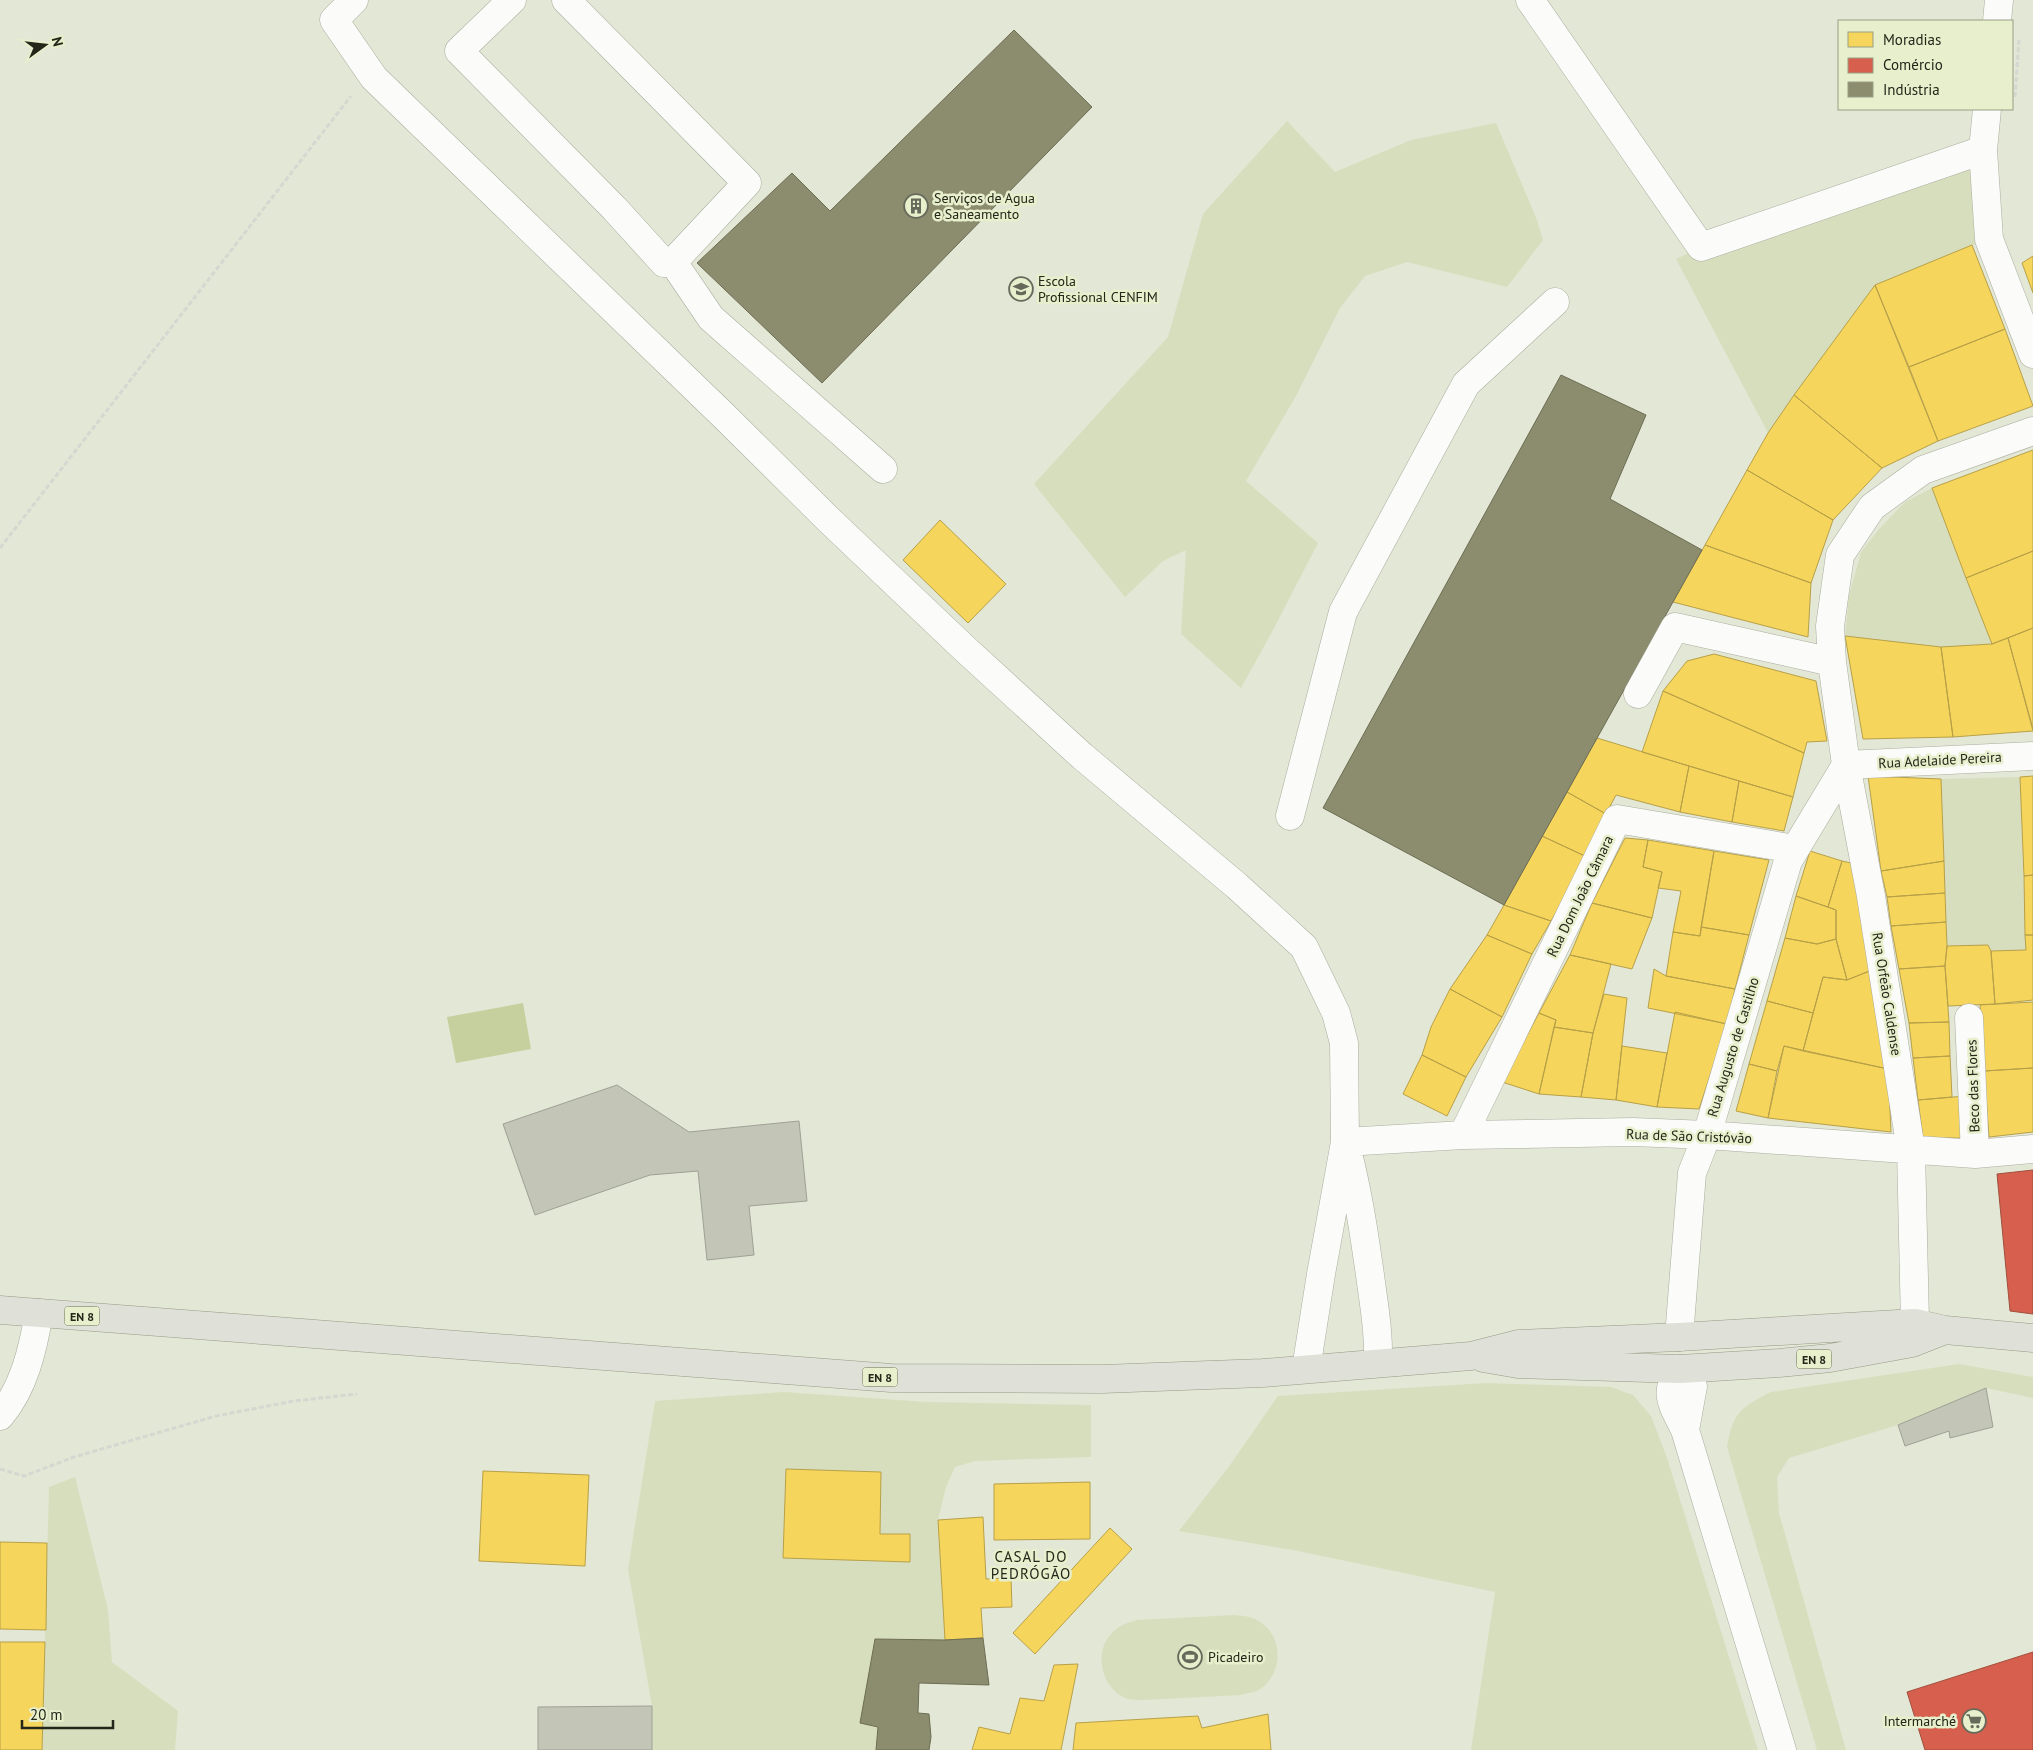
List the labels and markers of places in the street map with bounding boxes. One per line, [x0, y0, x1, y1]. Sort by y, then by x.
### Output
place label: Serviços de Agua e Saneamento [934, 189, 1035, 223]
building icon: Serviços de Agua e Saneamento [903, 193, 929, 219]
place label: Escola Profissional CENFIM [1038, 272, 1158, 306]
school or university icon: Escola Profissional CENFIM [1008, 276, 1034, 302]
sports icon: Picadeiro [1177, 1644, 1203, 1670]
place label: Picadeiro [1208, 1648, 1264, 1666]
supermarket icon: Intermarché [1961, 1708, 1987, 1734]
place label: Intermarché [1884, 1712, 1956, 1730]

